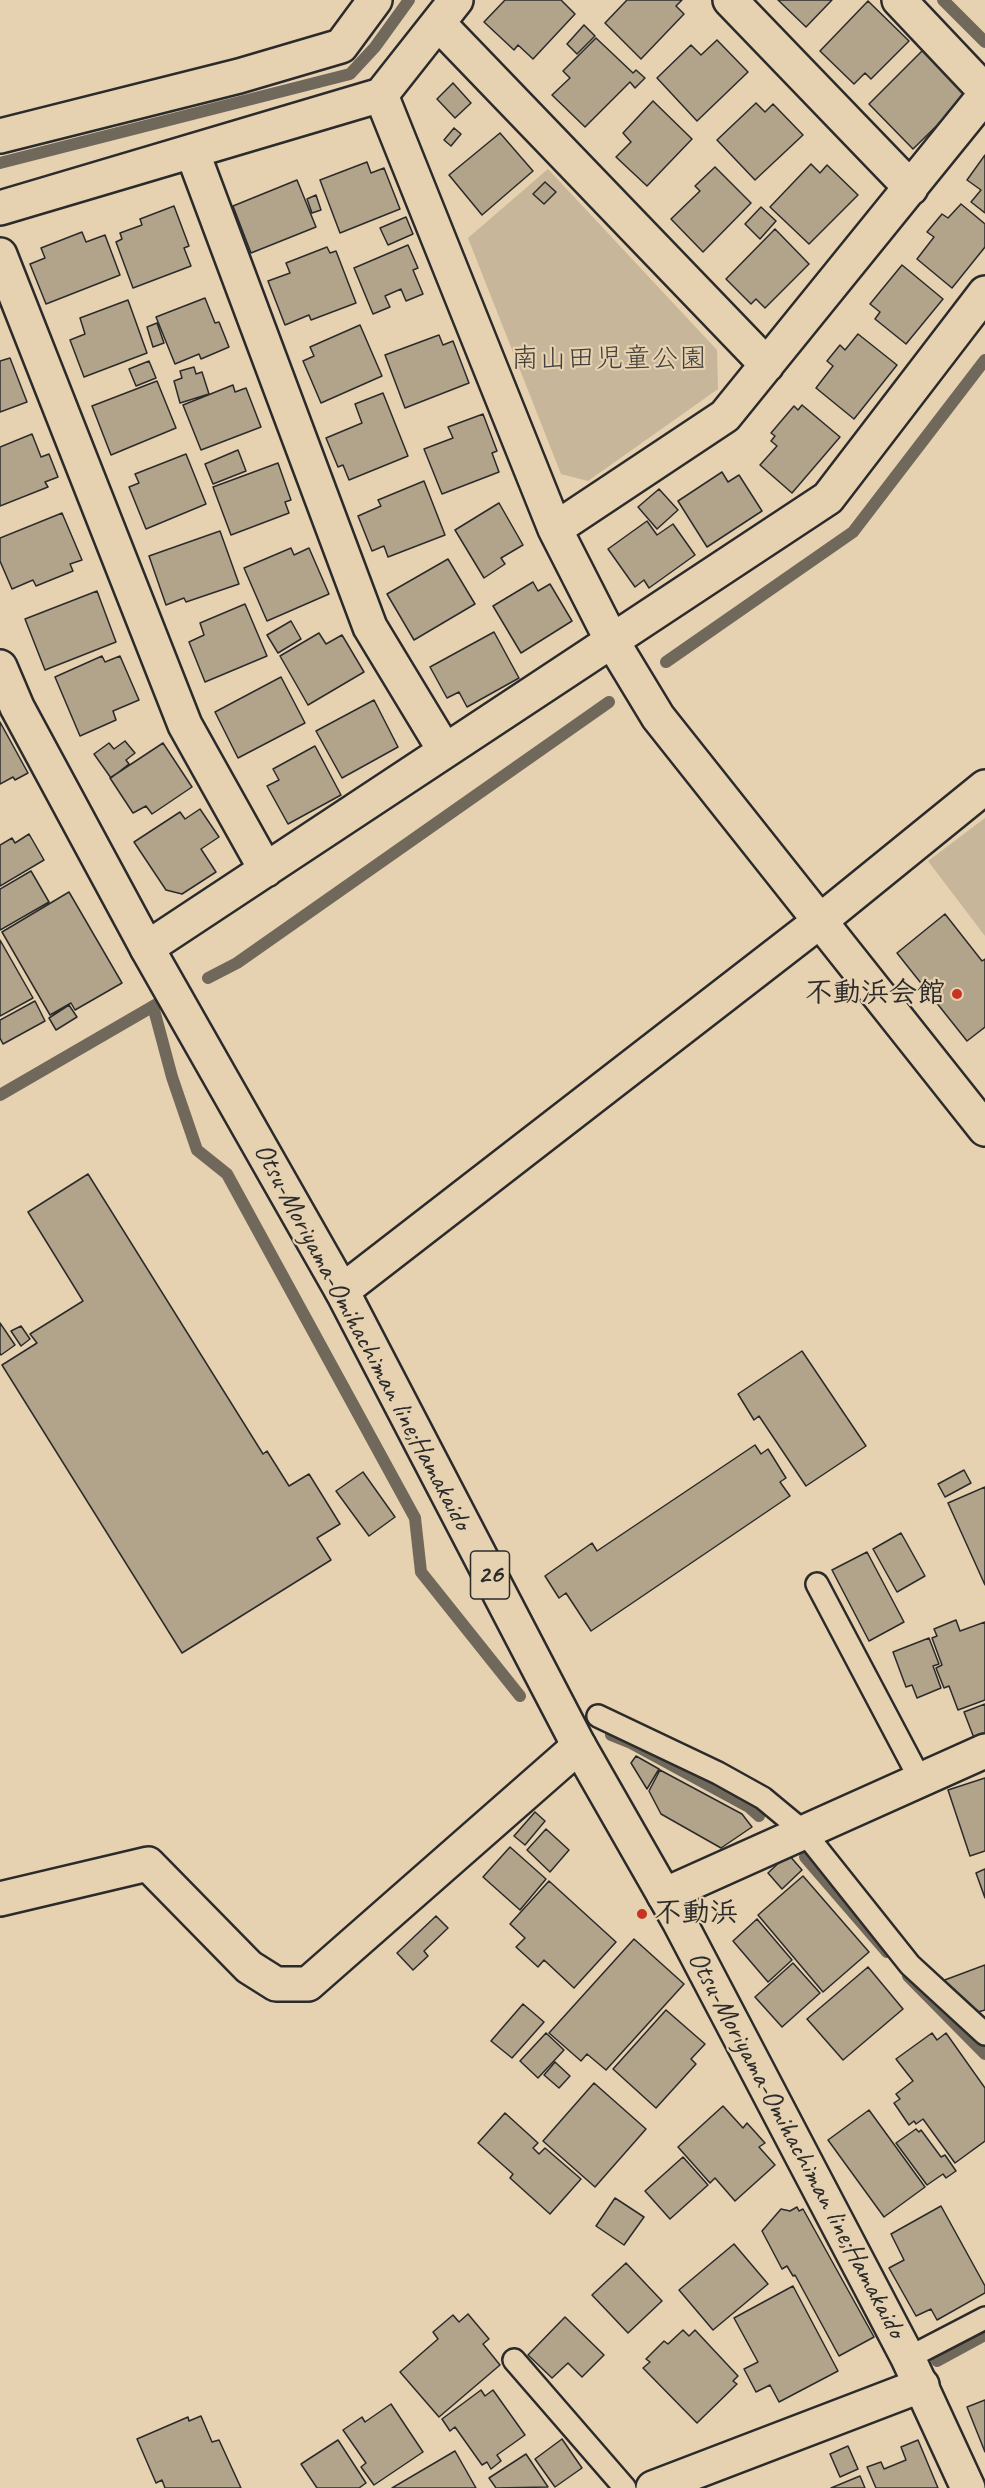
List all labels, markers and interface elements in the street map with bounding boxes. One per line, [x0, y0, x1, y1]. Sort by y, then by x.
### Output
park label: 南山田児童公園 [511, 343, 707, 377]
place label: 不動浜会館 [805, 977, 945, 1011]
marker: 不動浜会館 [950, 987, 964, 1001]
street label: Otsu-Moriyama-Omihachiman line;Hamakaido [246, 1138, 478, 1536]
road number: 26 [470, 1551, 510, 1599]
place label: 不動浜 [654, 1897, 738, 1931]
marker: 不動浜 [635, 1907, 649, 1921]
street label: Otsu-Moriyama-Omihachiman line;Hamakaido [680, 1946, 912, 2344]

